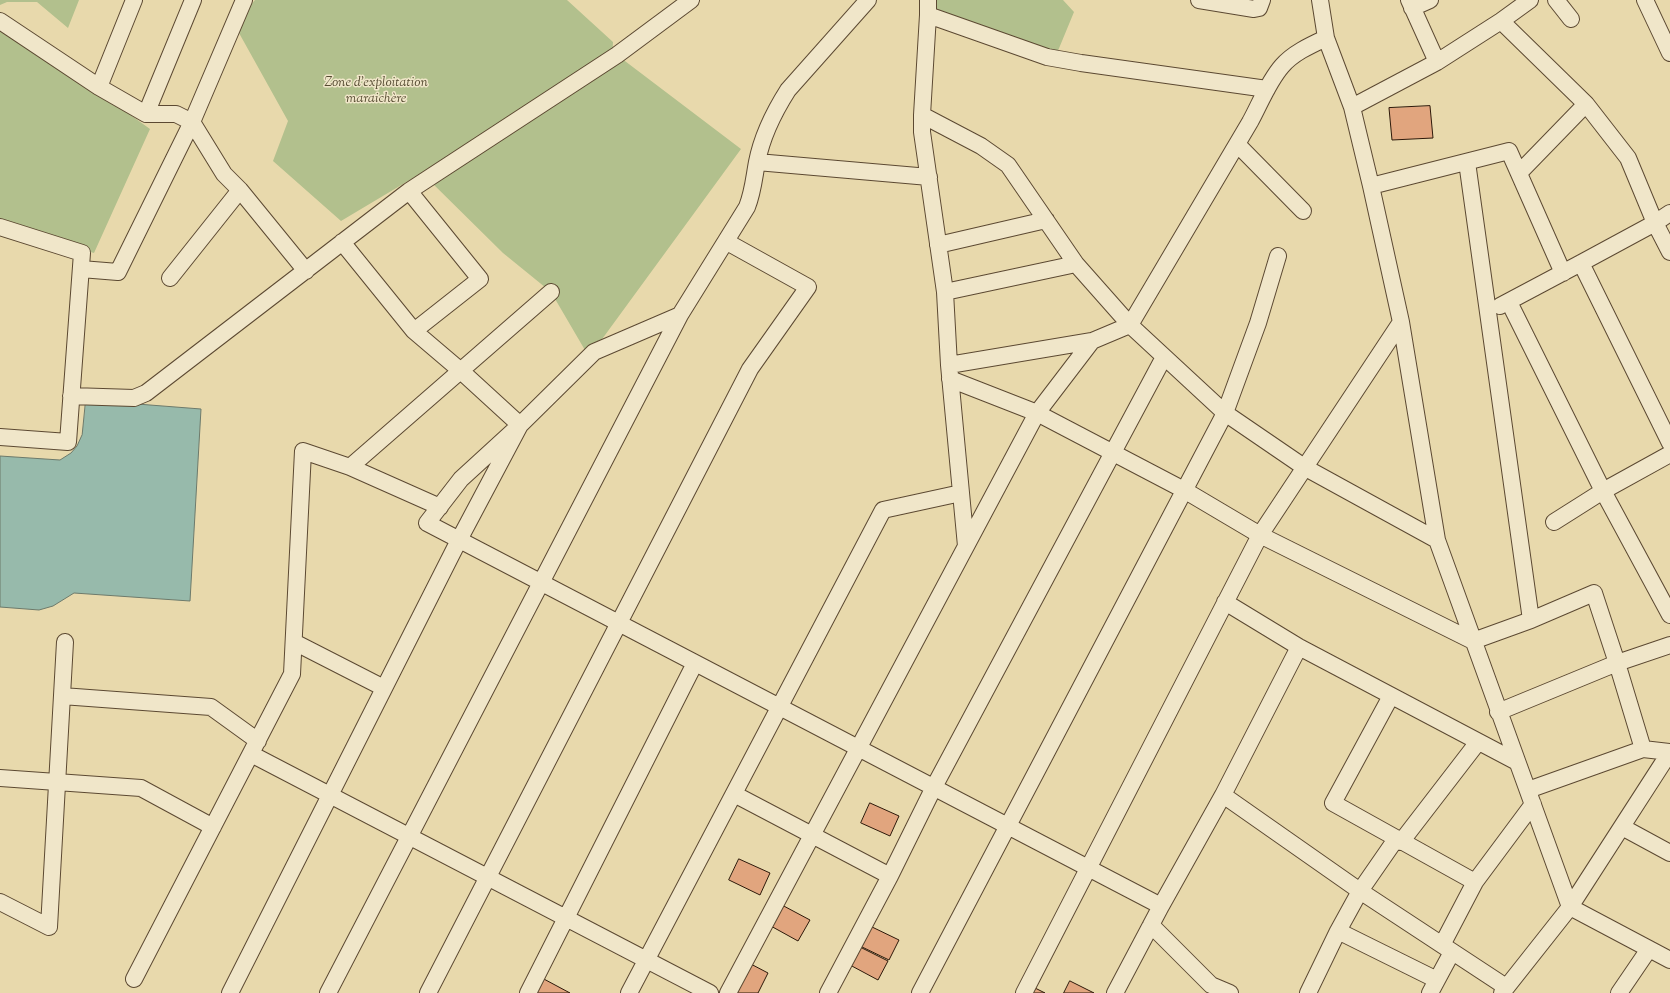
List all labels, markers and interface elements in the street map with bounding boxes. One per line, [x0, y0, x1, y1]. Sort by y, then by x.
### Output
park label: Zone d'exploitation maraichère [324, 76, 428, 108]

